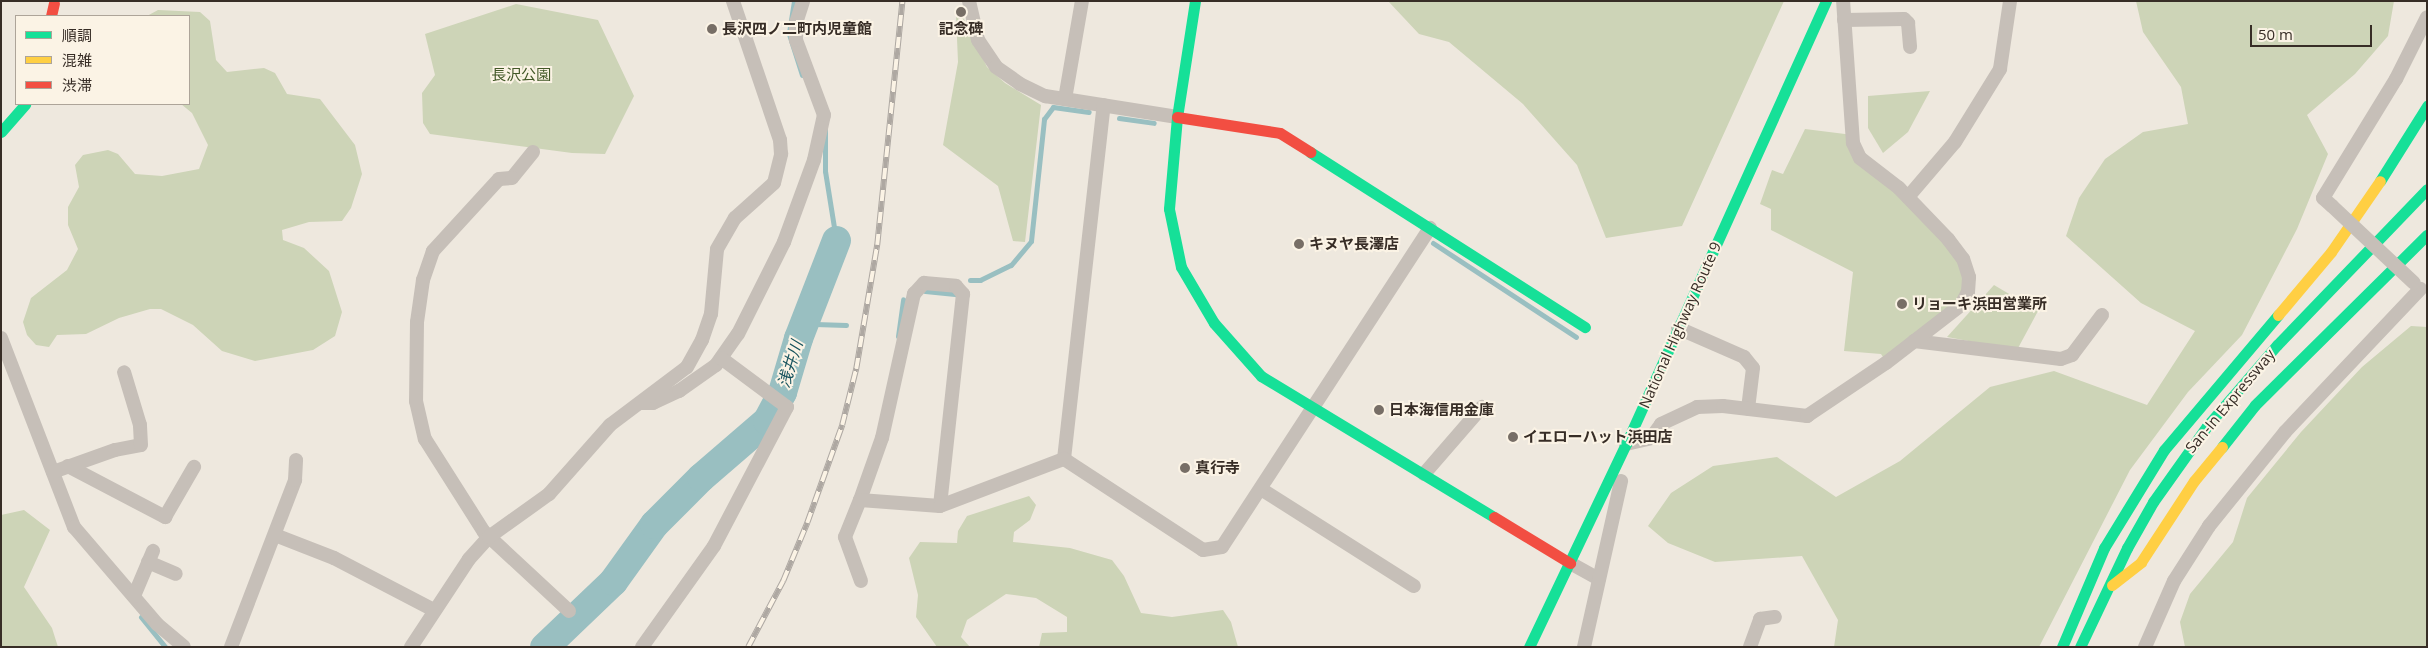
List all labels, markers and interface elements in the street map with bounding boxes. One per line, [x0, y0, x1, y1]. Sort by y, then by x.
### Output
marker: 記念碑 [955, 6, 967, 18]
legend [15, 15, 190, 105]
scale bar [2253, 15, 2376, 47]
place label: 長沢四ノ二町内児童館 [722, 20, 872, 38]
place label: 記念碑 [939, 20, 983, 38]
marker: 長沢四ノ二町内児童館 [706, 23, 718, 35]
text: 50 m [2258, 24, 2293, 44]
text: 順調 [62, 25, 92, 45]
text: 混雑 [62, 50, 92, 70]
park label: 長沢公園 [491, 66, 551, 84]
text: 渋滞 [62, 75, 92, 95]
place label: キヌヤ長澤店 [1309, 235, 1399, 253]
marker: キヌヤ長澤店 [1293, 238, 1305, 250]
street label: National Highway Route 9 [1635, 239, 1725, 411]
place label: リョーキ浜田営業所 [1912, 295, 2047, 313]
marker: リョーキ浜田営業所 [1896, 298, 1908, 310]
water label: 浅井川 [774, 338, 806, 390]
street label: San-In Expressway [2181, 346, 2279, 456]
place label: 日本海信用金庫 [1389, 401, 1494, 419]
marker: 日本海信用金庫 [1373, 404, 1385, 416]
place label: イエローハット浜田店 [1523, 428, 1673, 446]
marker: イエローハット浜田店 [1507, 431, 1519, 443]
place label: 真行寺 [1195, 459, 1240, 477]
marker: 真行寺 [1179, 462, 1191, 474]

